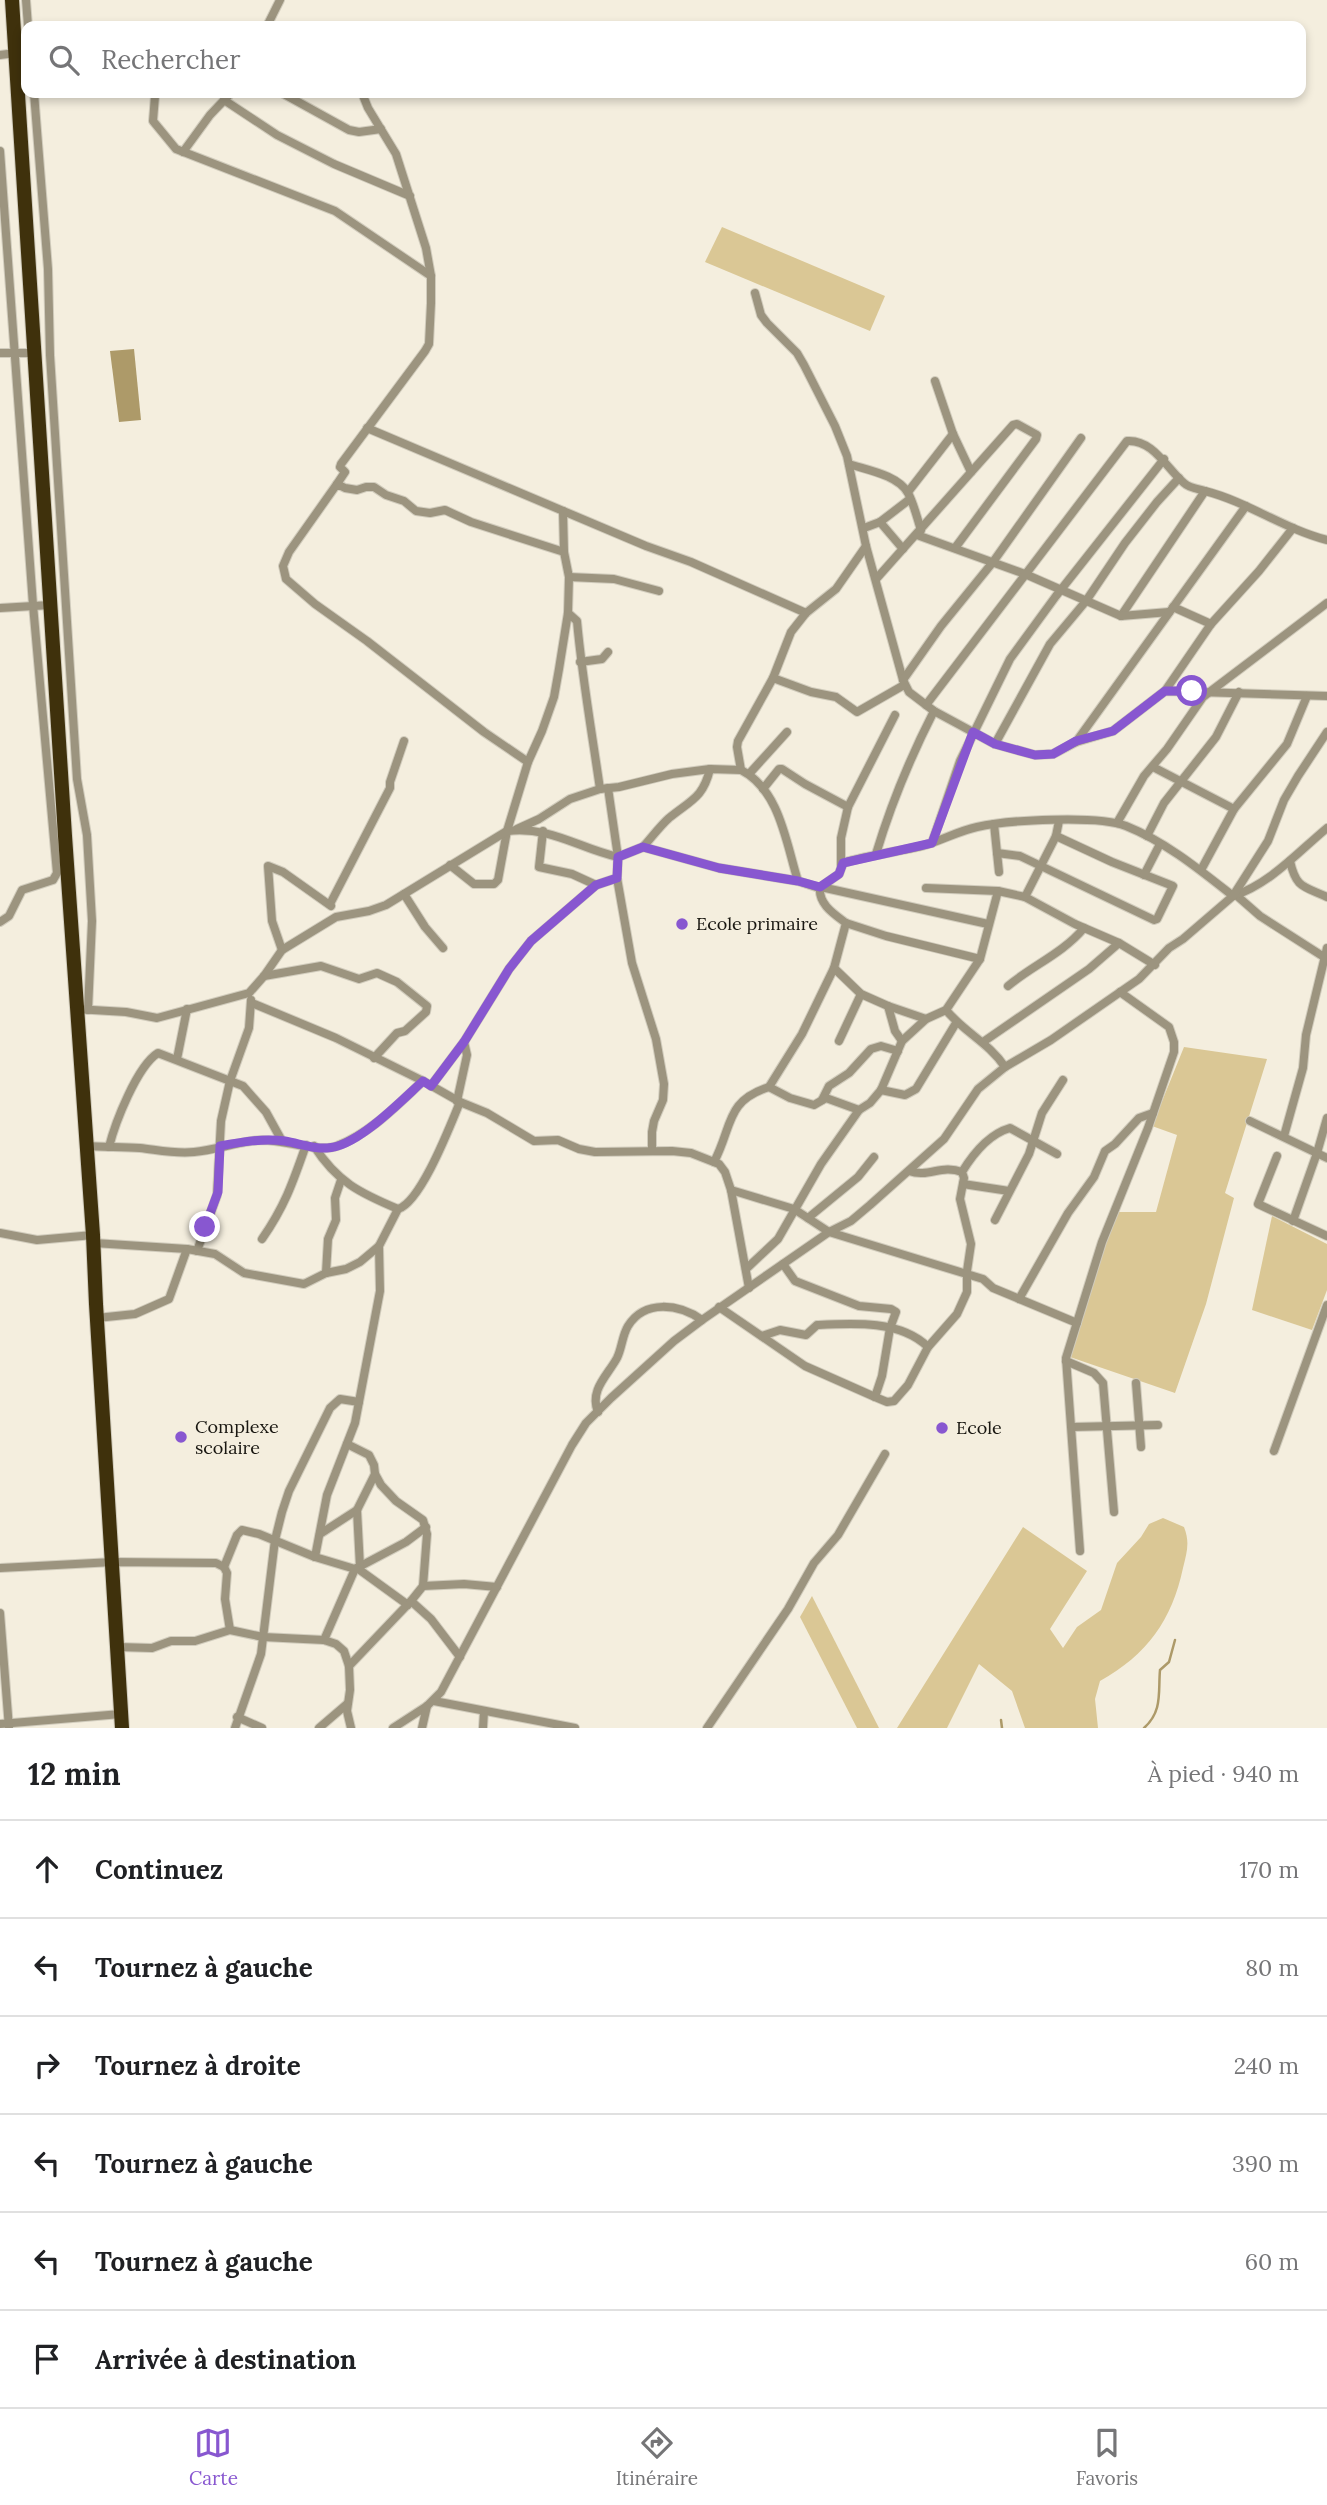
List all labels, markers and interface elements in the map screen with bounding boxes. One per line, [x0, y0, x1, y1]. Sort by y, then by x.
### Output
search box [21, 21, 1306, 98]
icon: search [45, 41, 83, 79]
text: Rechercher [101, 43, 240, 76]
route start [1176, 675, 1207, 706]
place label: Ecole primaire [696, 912, 818, 935]
marker: Ecole primaire [674, 916, 690, 932]
route end [189, 1211, 220, 1242]
place label: Complexe scolaire [195, 1415, 279, 1459]
place label: Ecole [956, 1416, 1002, 1439]
marker: Ecole [934, 1420, 950, 1436]
marker: Complexe scolaire [173, 1429, 189, 1445]
text: 12 min [28, 1755, 121, 1793]
text: À pied · 940 m [1148, 1759, 1299, 1788]
icon: ahead [28, 1850, 66, 1888]
text: Continuez [95, 1853, 223, 1886]
text: 170 m [1239, 1855, 1299, 1884]
icon: left [28, 1948, 66, 1986]
text: Tournez à gauche [95, 1951, 313, 1984]
text: 80 m [1245, 1953, 1299, 1982]
icon: right [28, 2046, 66, 2084]
text: Tournez à droite [95, 2049, 301, 2082]
text: 240 m [1234, 2051, 1299, 2080]
icon: left [28, 2144, 66, 2182]
text: Tournez à gauche [95, 2147, 313, 2180]
text: 390 m [1232, 2149, 1299, 2178]
icon: left [28, 2242, 66, 2280]
text: Tournez à gauche [95, 2245, 313, 2278]
text: 60 m [1245, 2247, 1299, 2276]
icon: arrive [28, 2340, 66, 2378]
text: Arrivée à destination [95, 2343, 356, 2376]
tab: Carte [189, 2424, 238, 2490]
tab: Itinéraire [616, 2424, 698, 2490]
tab: Favoris [1076, 2424, 1138, 2490]

